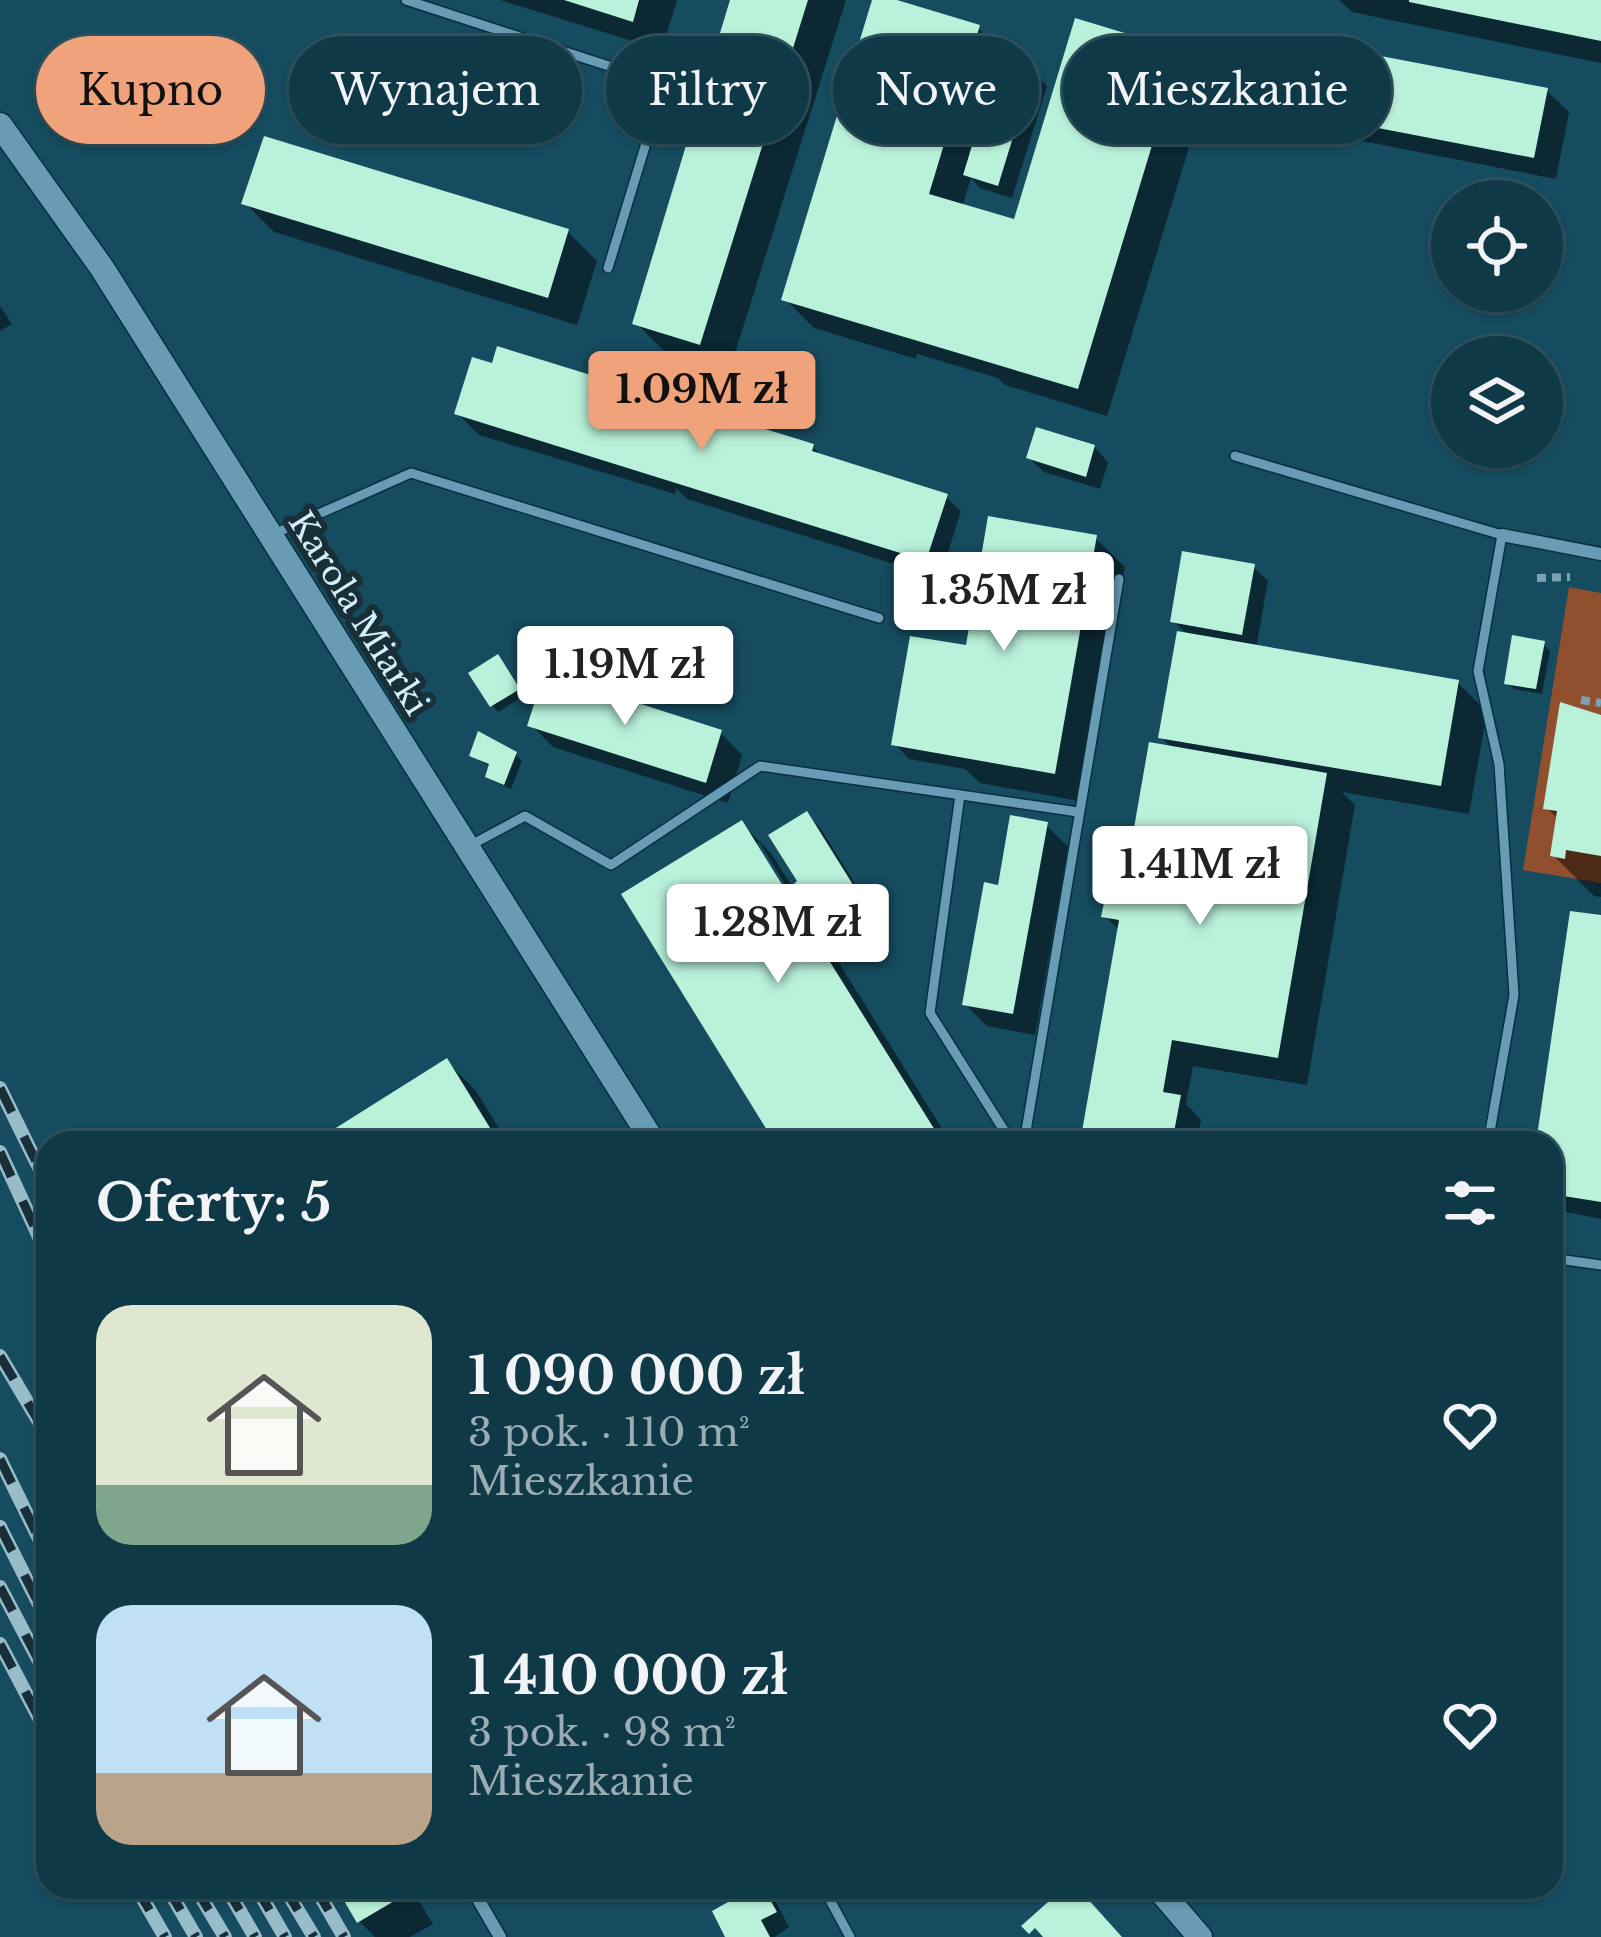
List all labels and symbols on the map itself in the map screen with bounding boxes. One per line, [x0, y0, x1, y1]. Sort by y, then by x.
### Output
pin: 1.09M zł [578, 351, 826, 453]
street label: Karola Miarki [280, 504, 437, 722]
pin: 1.35M zł [880, 552, 1128, 654]
pin: 1.19M zł [501, 626, 749, 728]
pin: 1.41M zł [1076, 826, 1324, 928]
pin: 1.28M zł [654, 884, 902, 986]

